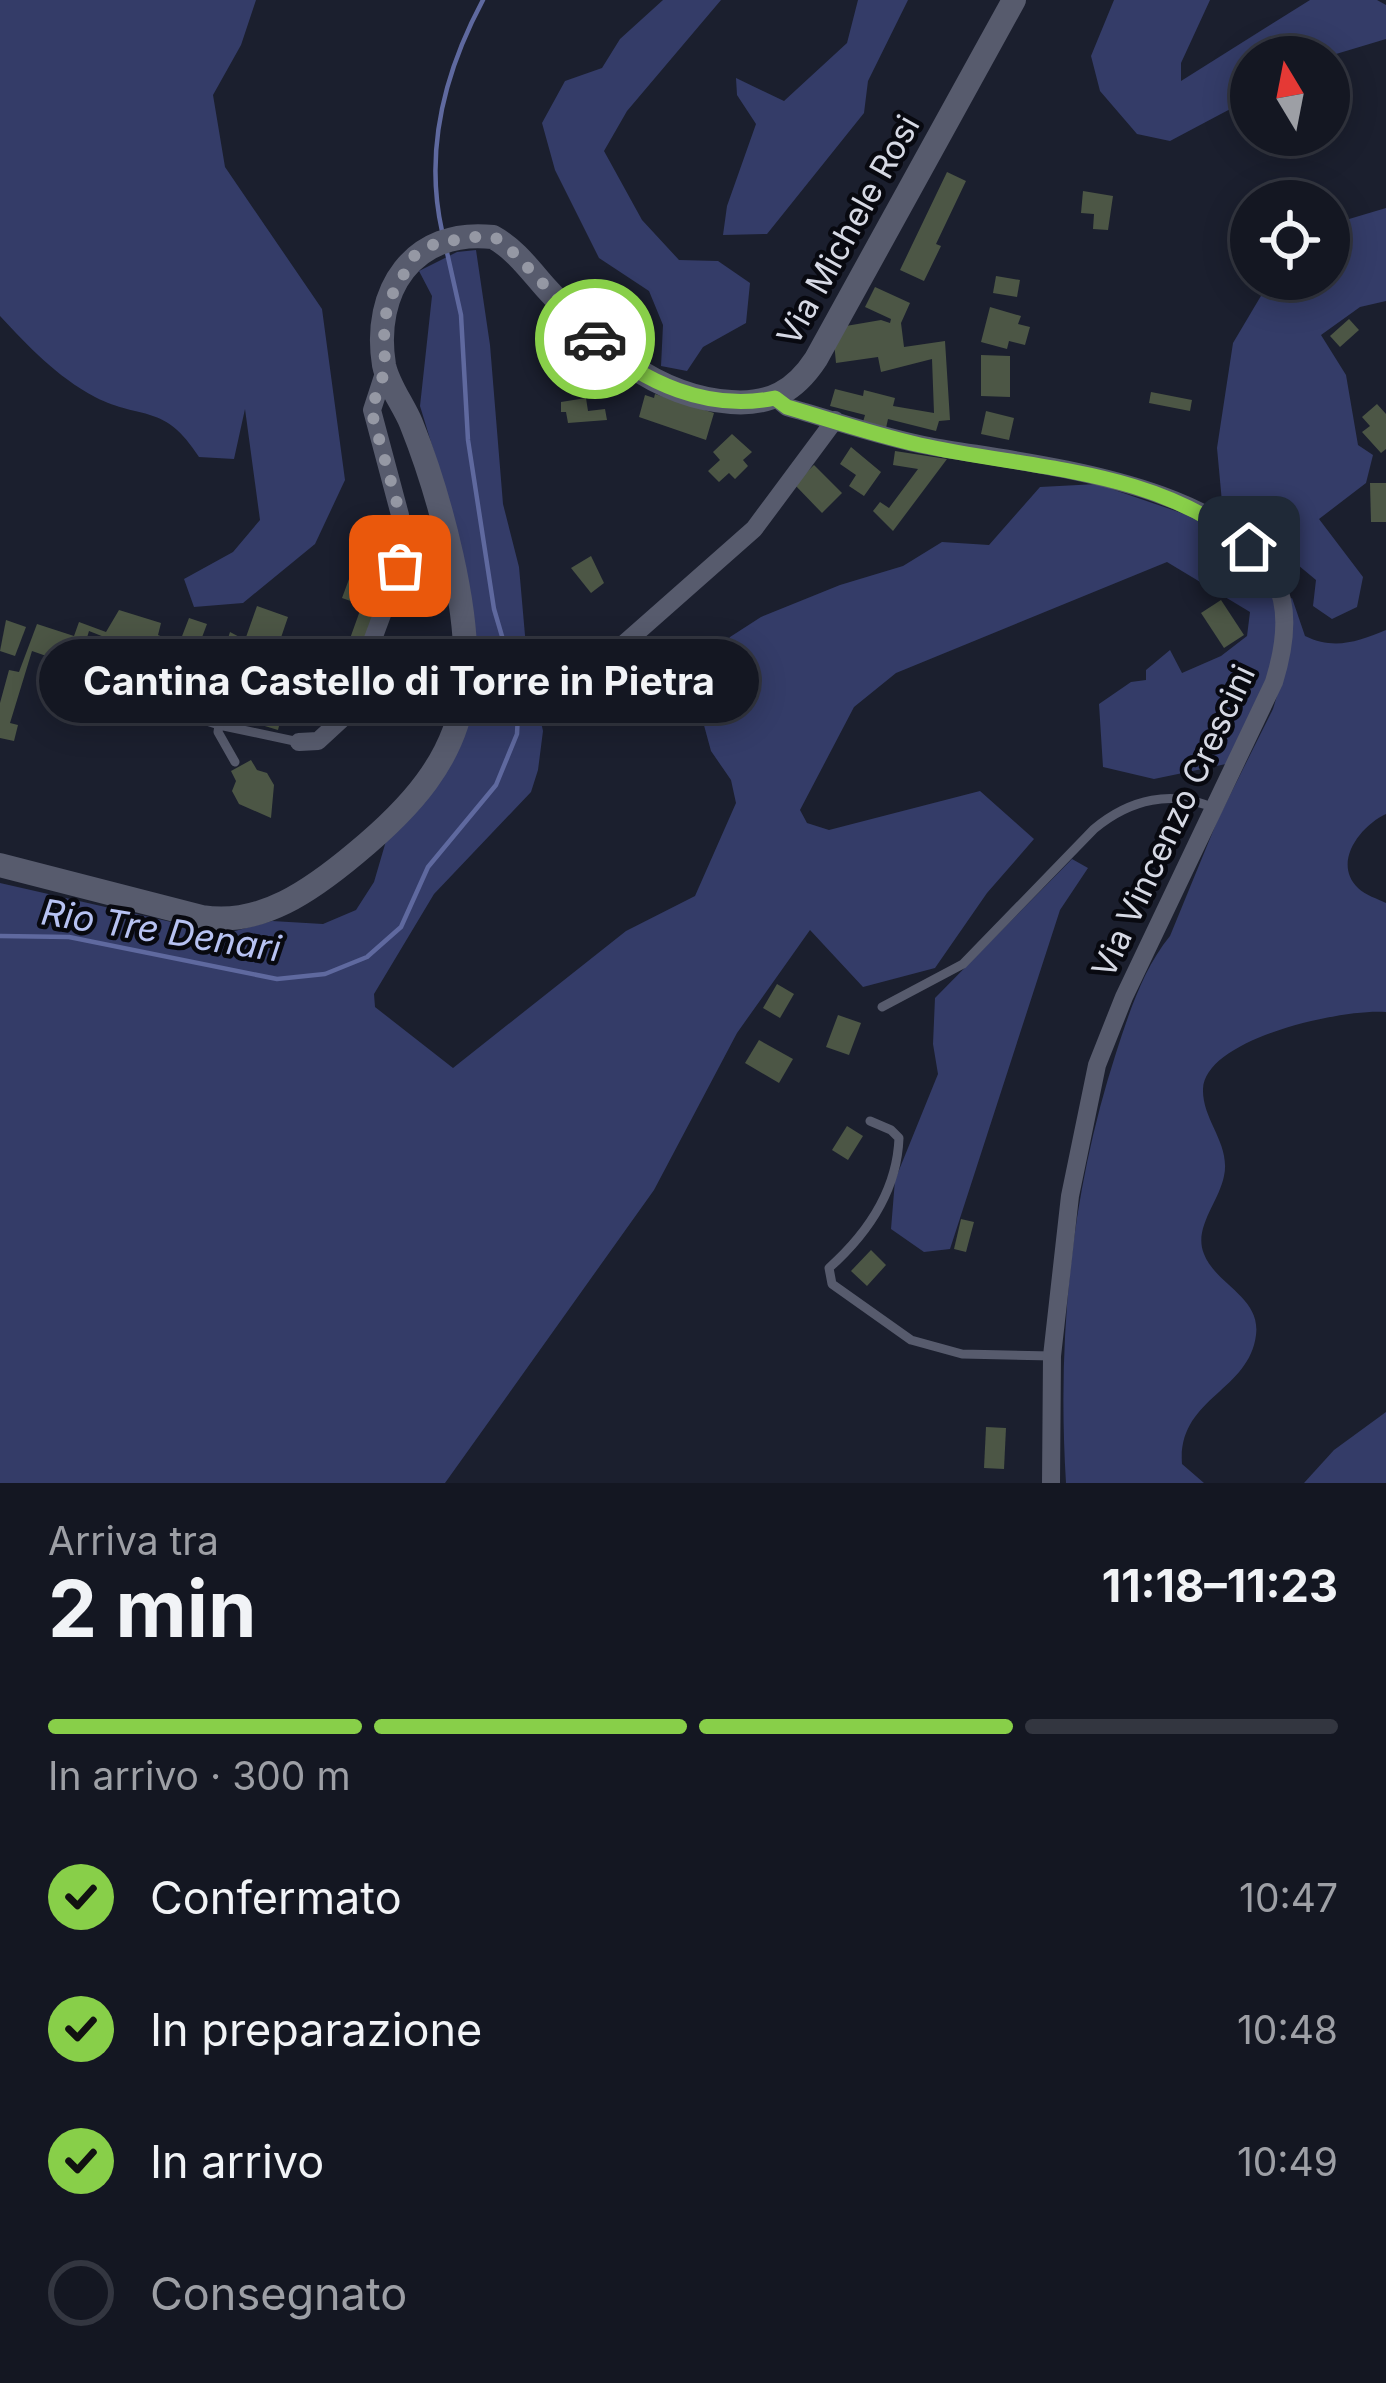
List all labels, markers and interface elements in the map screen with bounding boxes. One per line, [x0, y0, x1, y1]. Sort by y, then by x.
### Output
north arrow [1230, 36, 1350, 156]
map controls [1230, 36, 1350, 300]
street label: Via Michele Rosi [768, 108, 928, 352]
button: locate [1230, 180, 1350, 300]
courier [535, 279, 655, 399]
icon: car [562, 306, 628, 372]
pin [1198, 496, 1300, 598]
icon: home [1216, 514, 1282, 580]
pin [349, 515, 451, 617]
icon: bag [367, 533, 433, 599]
callout: Cantina Castello di Torre in Pietra [40, 638, 760, 722]
text: Cantina Castello di Torre in Pietra [83, 657, 715, 704]
street label: Via Vincenzo Crescini [1083, 658, 1263, 984]
water label: Rio Tre Denari [38, 889, 285, 971]
text: Arriva tra [48, 1517, 219, 1564]
text: 11:18–11:23 [1102, 1558, 1338, 1613]
text: 2 min [48, 1561, 256, 1656]
text: In arrivo · 300 m [48, 1752, 351, 1799]
icon: check [48, 1864, 114, 1930]
text: Confermato [150, 1870, 402, 1925]
text: 10:47 [1239, 1874, 1338, 1921]
icon: check [48, 1996, 114, 2062]
text: In preparazione [150, 2002, 482, 2057]
text: 10:48 [1237, 2006, 1338, 2053]
icon: check [48, 2128, 114, 2194]
text: In arrivo [150, 2134, 324, 2189]
text: 10:49 [1237, 2138, 1338, 2185]
text: Consegnato [150, 2266, 407, 2321]

